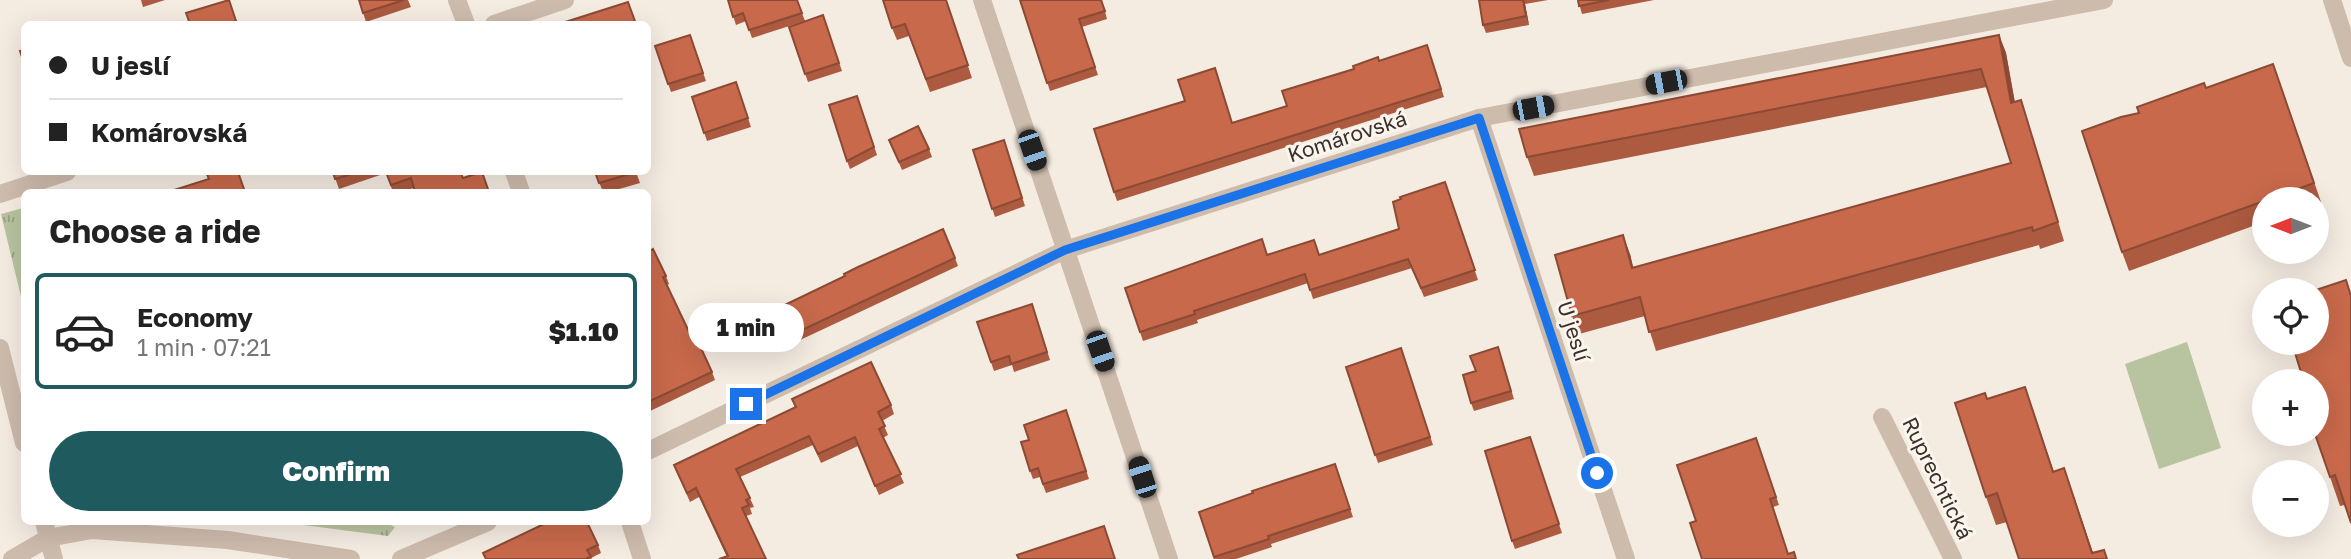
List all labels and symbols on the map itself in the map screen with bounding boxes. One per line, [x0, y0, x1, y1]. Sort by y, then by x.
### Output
car [1644, 68, 1689, 96]
car [1511, 94, 1556, 122]
street label: Komárovská [1284, 105, 1410, 167]
car [1016, 127, 1049, 173]
north arrow [2252, 187, 2329, 264]
street label: U jeslí [1552, 298, 1596, 366]
callout: 1 min [688, 302, 804, 352]
car [1084, 328, 1117, 374]
route end [730, 388, 762, 420]
street label: Ruprechtická [1897, 413, 1979, 543]
car [1126, 454, 1159, 500]
route start [1581, 457, 1613, 489]

